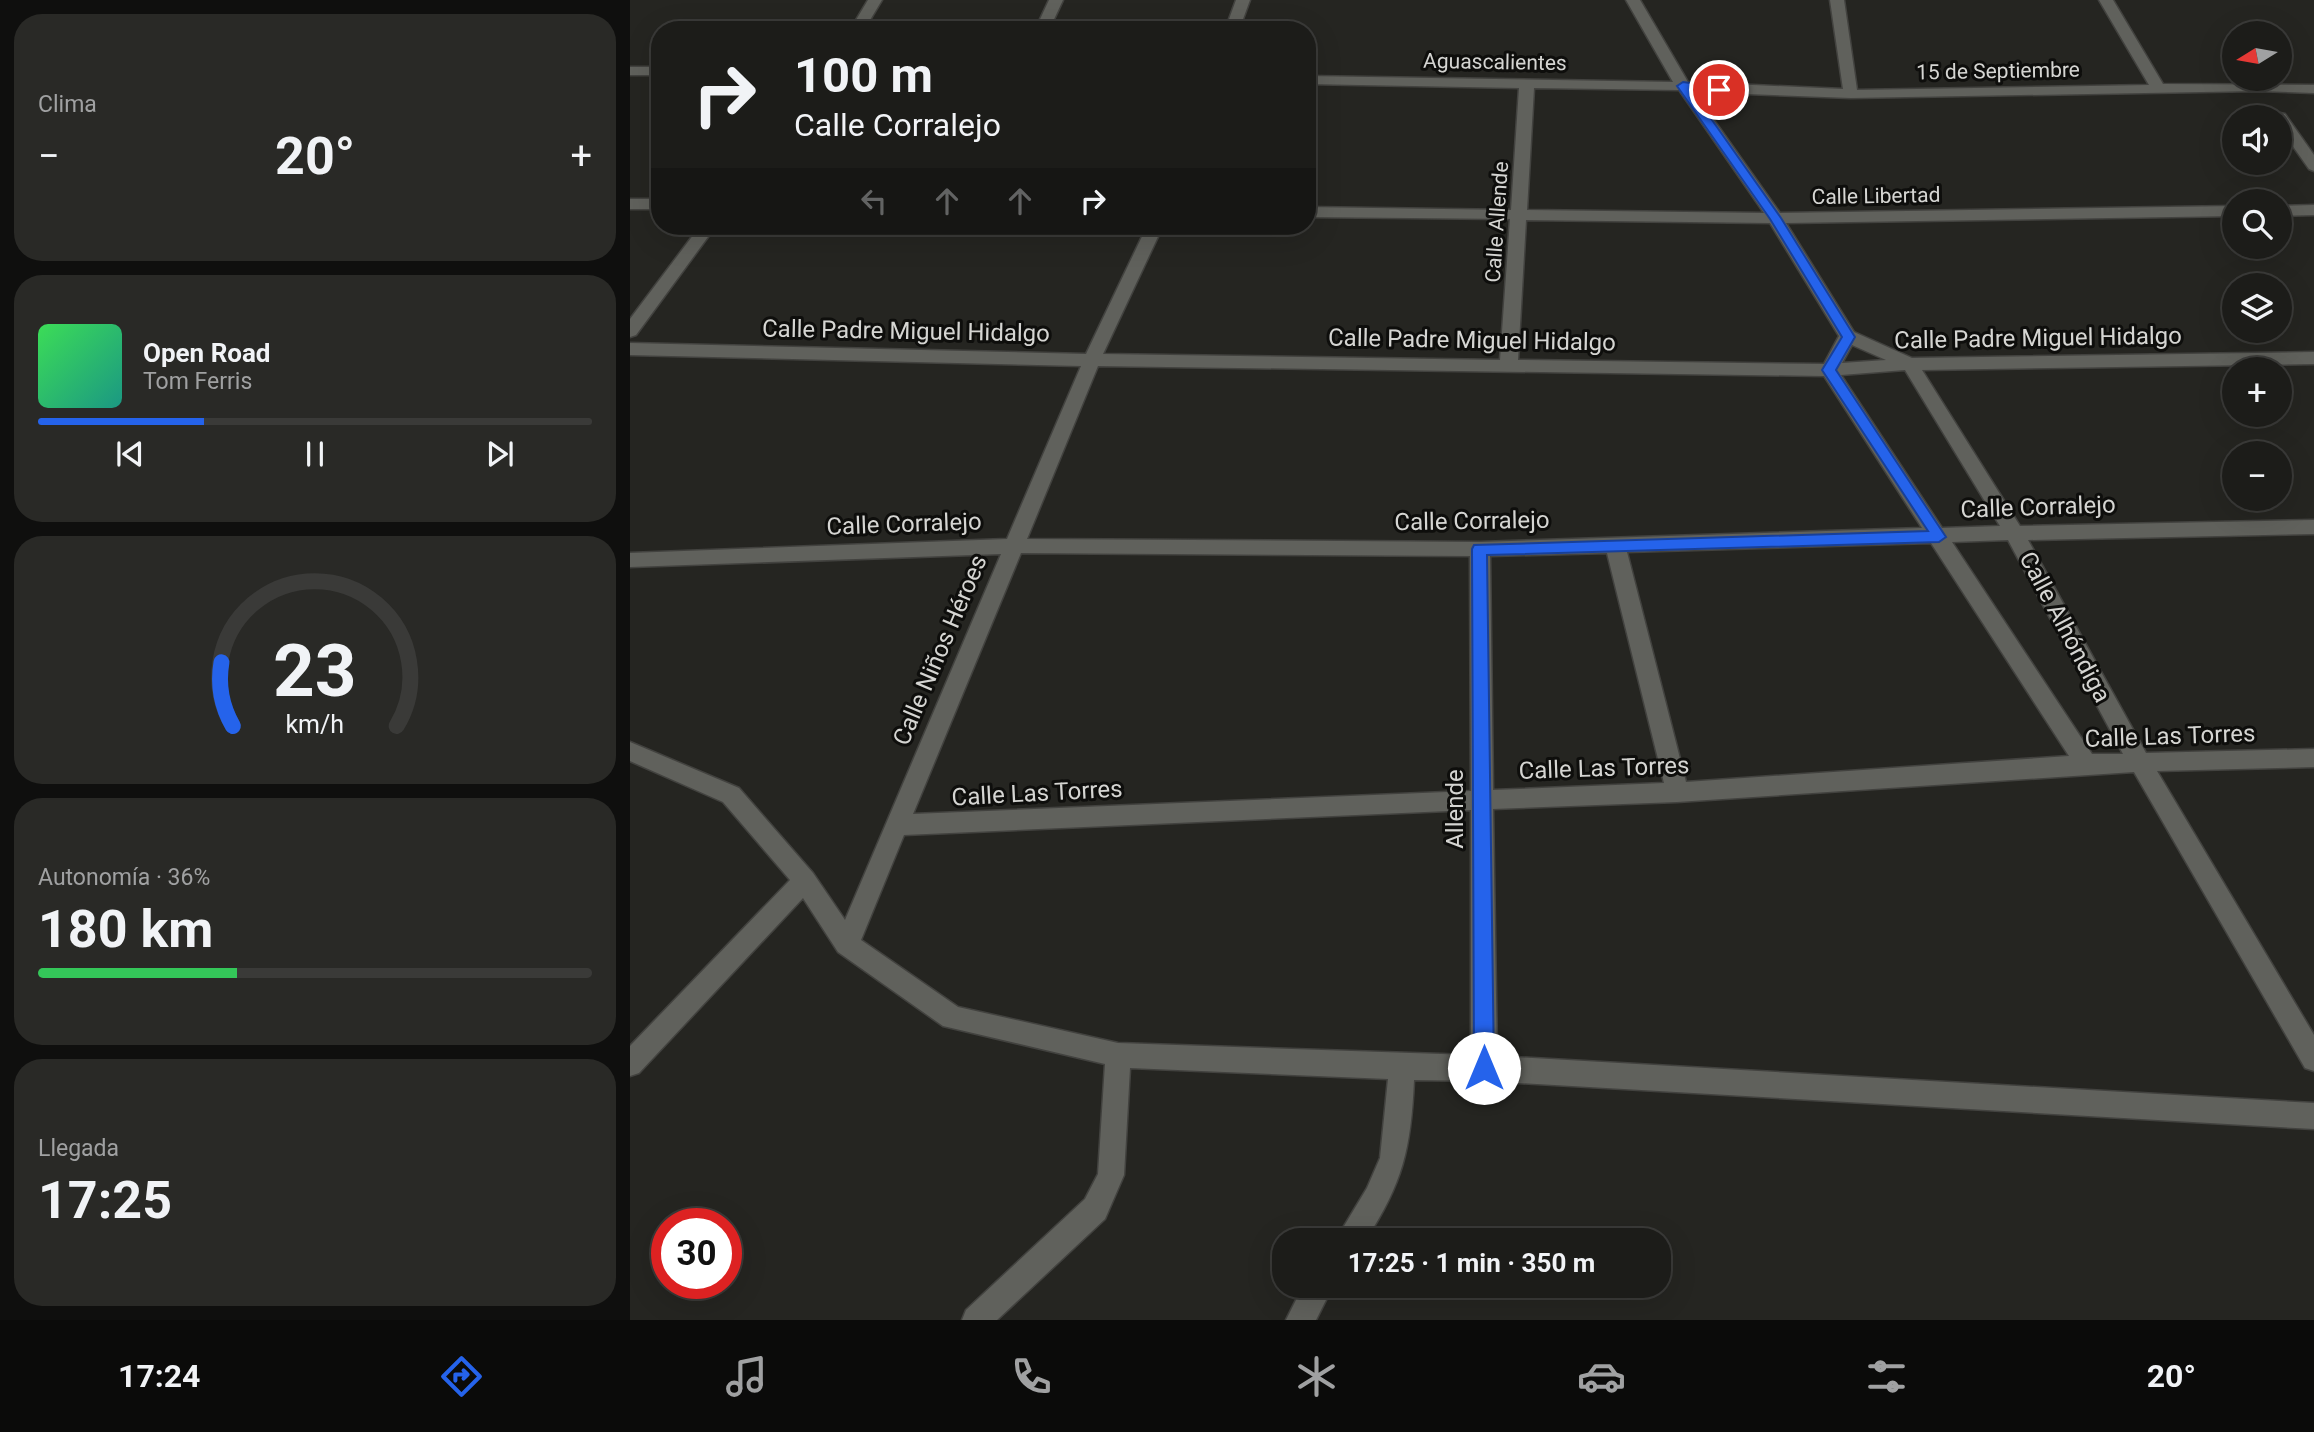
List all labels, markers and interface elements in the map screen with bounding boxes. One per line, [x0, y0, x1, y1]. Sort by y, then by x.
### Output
north arrow [2222, 21, 2292, 91]
map controls [2222, 21, 2292, 511]
text: 100 m [794, 47, 933, 104]
icon: right [679, 49, 770, 140]
street label: Aguascalientes [1423, 49, 1567, 75]
street label: 15 de Septiembre [1916, 58, 2080, 84]
pin [1689, 60, 1749, 120]
icon: arrive [1700, 71, 1738, 109]
text: Clima [38, 91, 97, 118]
button: sound [2222, 105, 2292, 175]
text: Calle Corralejo [794, 106, 1001, 144]
text: 20° [275, 126, 355, 187]
text: − [38, 134, 60, 178]
text: + [570, 134, 592, 178]
street label: Calle Allende [1481, 161, 1513, 283]
icon: left [855, 182, 893, 220]
icon: ahead [928, 182, 966, 220]
icon: ahead [1001, 182, 1039, 220]
icon: right [1074, 182, 1112, 220]
street label: Calle Libertad [1811, 183, 1941, 209]
button: search [2222, 189, 2292, 259]
button: layers [2222, 273, 2292, 343]
street label: Calle Padre Miguel Hidalgo [762, 314, 1050, 348]
street label: Calle Padre Miguel Hidalgo [1894, 321, 2182, 355]
street label: Calle Padre Miguel Hidalgo [1328, 323, 1616, 357]
text: Open Road [143, 338, 271, 368]
button: + [2222, 357, 2292, 427]
text: Tom Ferris [143, 368, 252, 395]
icon: previous [111, 435, 149, 473]
icon: pause [296, 435, 334, 473]
icon: next [481, 435, 519, 473]
button: − [2222, 441, 2292, 511]
street label: Calle Corralejo [1960, 490, 2116, 524]
street label: Calle Corralejo [1394, 506, 1550, 536]
street label: Calle Corralejo [826, 507, 982, 541]
street label: Calle Alhóndiga [2014, 547, 2116, 707]
street label: Calle Niños Héroes [887, 551, 993, 749]
text: 23 [273, 628, 357, 714]
text: km/h [286, 710, 344, 739]
street label: Calle Las Torres [2084, 719, 2256, 753]
street label: Calle Las Torres [1518, 751, 1690, 785]
street label: Allende [1441, 769, 1469, 849]
street label: Calle Las Torres [951, 775, 1123, 811]
text: Autonomía · 36% [38, 864, 210, 891]
text: 180 km [38, 899, 213, 960]
position arrow [1447, 1031, 1521, 1105]
text: Llegada [38, 1135, 119, 1162]
text: 17:25 [38, 1170, 172, 1231]
speed limit sign: 30 [651, 1208, 742, 1299]
text: 17:25 · 1 min · 350 m [1348, 1248, 1595, 1278]
icon: directions [437, 1352, 486, 1401]
icon: music [722, 1352, 771, 1401]
icon: phone [1007, 1352, 1056, 1401]
icon: climate [1292, 1352, 1341, 1401]
icon: car [1577, 1352, 1626, 1401]
icon: filters [1862, 1352, 1911, 1401]
text: 17:24 [118, 1357, 200, 1395]
text: 20° [2147, 1357, 2196, 1395]

